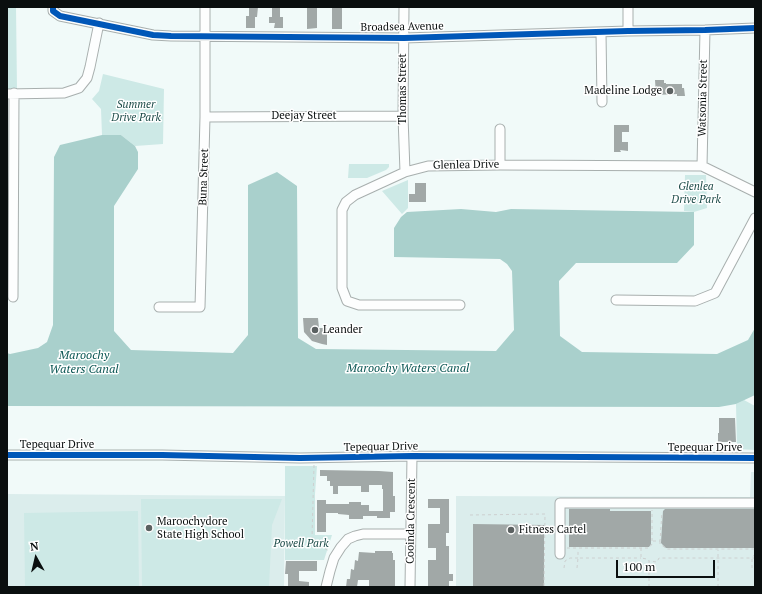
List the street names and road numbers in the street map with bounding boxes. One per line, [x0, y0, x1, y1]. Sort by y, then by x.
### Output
street label: Broadsea Avenue [360, 20, 444, 34]
street label: Thomas Street [396, 53, 410, 125]
street label: Watsonia Street [696, 59, 710, 137]
street label: Deejay Street [271, 109, 337, 123]
street label: Buna Street [196, 148, 212, 206]
street label: Glenlea Drive [433, 158, 499, 172]
street label: Tepequar Drive [20, 438, 94, 452]
street label: Tepequar Drive [344, 440, 418, 454]
street label: Tepequar Drive [668, 441, 742, 455]
street label: Cooinda Crescent [404, 478, 418, 564]

